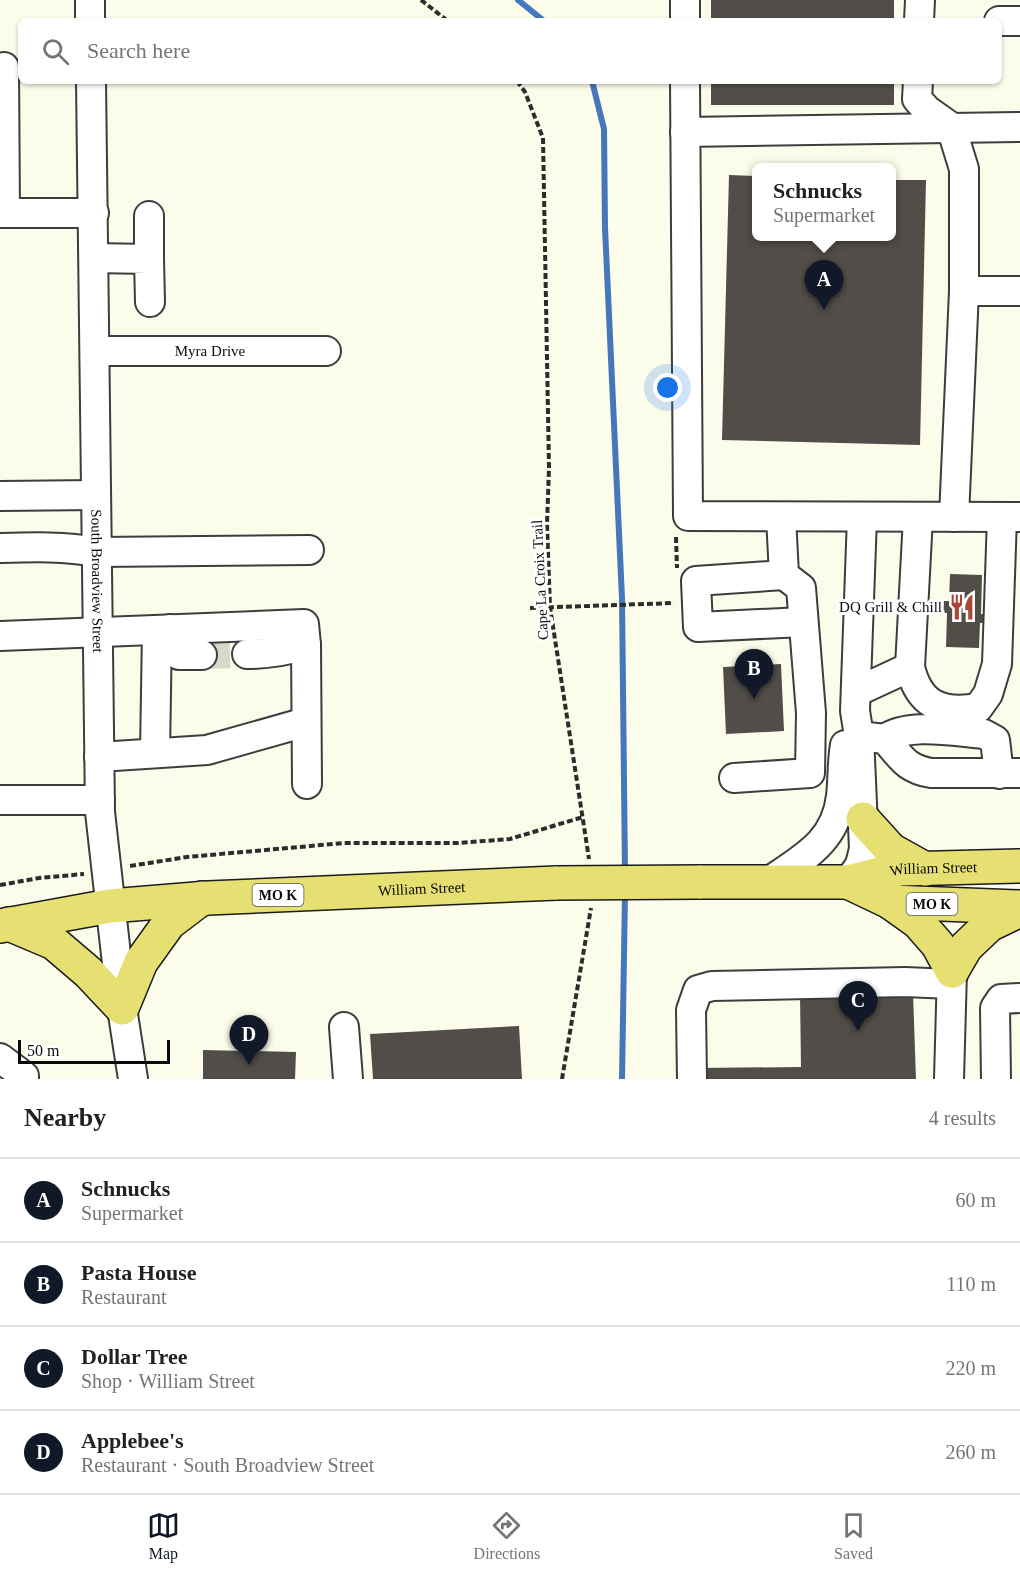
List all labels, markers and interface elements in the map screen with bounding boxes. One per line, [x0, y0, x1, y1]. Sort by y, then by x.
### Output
search box [18, 18, 1002, 84]
icon: search [39, 35, 72, 68]
text: Search here [87, 38, 190, 63]
popup [752, 163, 896, 241]
text: Schnucks [773, 178, 862, 203]
text: Supermarket [773, 204, 875, 226]
pin: A [804, 260, 844, 310]
street label: Myra Drive [175, 343, 246, 359]
your location [653, 373, 682, 402]
street label: South Broadview Street [88, 509, 106, 654]
street label: Cape La Croix Trail [529, 519, 551, 641]
restaurant icon: DQ Grill & Chill [947, 592, 977, 622]
place label: DQ Grill & Chill [839, 599, 942, 615]
pin: B [734, 650, 774, 699]
street label: William Street [888, 859, 978, 879]
street label: William Street [378, 879, 466, 899]
road number: MO K [252, 884, 304, 906]
road number: MO K [906, 893, 958, 915]
pin: C [838, 982, 878, 1031]
pin: D [230, 1016, 268, 1065]
scale bar [18, 1037, 170, 1064]
text: 50 m [27, 1042, 59, 1059]
text: Nearby [24, 1103, 106, 1132]
text: 4 results [929, 1107, 996, 1129]
text: Schnucks [81, 1176, 170, 1201]
text: A [36, 1189, 51, 1211]
text: 60 m [955, 1189, 996, 1211]
text: Supermarket [81, 1202, 183, 1224]
text: Pasta House [81, 1260, 197, 1285]
text: B [37, 1273, 50, 1295]
text: 110 m [946, 1273, 996, 1295]
text: Restaurant [81, 1286, 167, 1308]
text: Dollar Tree [81, 1344, 188, 1369]
text: C [36, 1357, 51, 1379]
text: 220 m [945, 1357, 996, 1379]
text: Shop · William Street [81, 1370, 255, 1392]
text: Applebee's [81, 1428, 184, 1453]
text: D [36, 1441, 51, 1463]
text: 260 m [945, 1441, 996, 1463]
text: Restaurant · South Broadview Street [81, 1454, 374, 1476]
tab: Map [147, 1509, 180, 1563]
tab: Directions [474, 1509, 540, 1563]
tab: Saved [834, 1509, 873, 1563]

